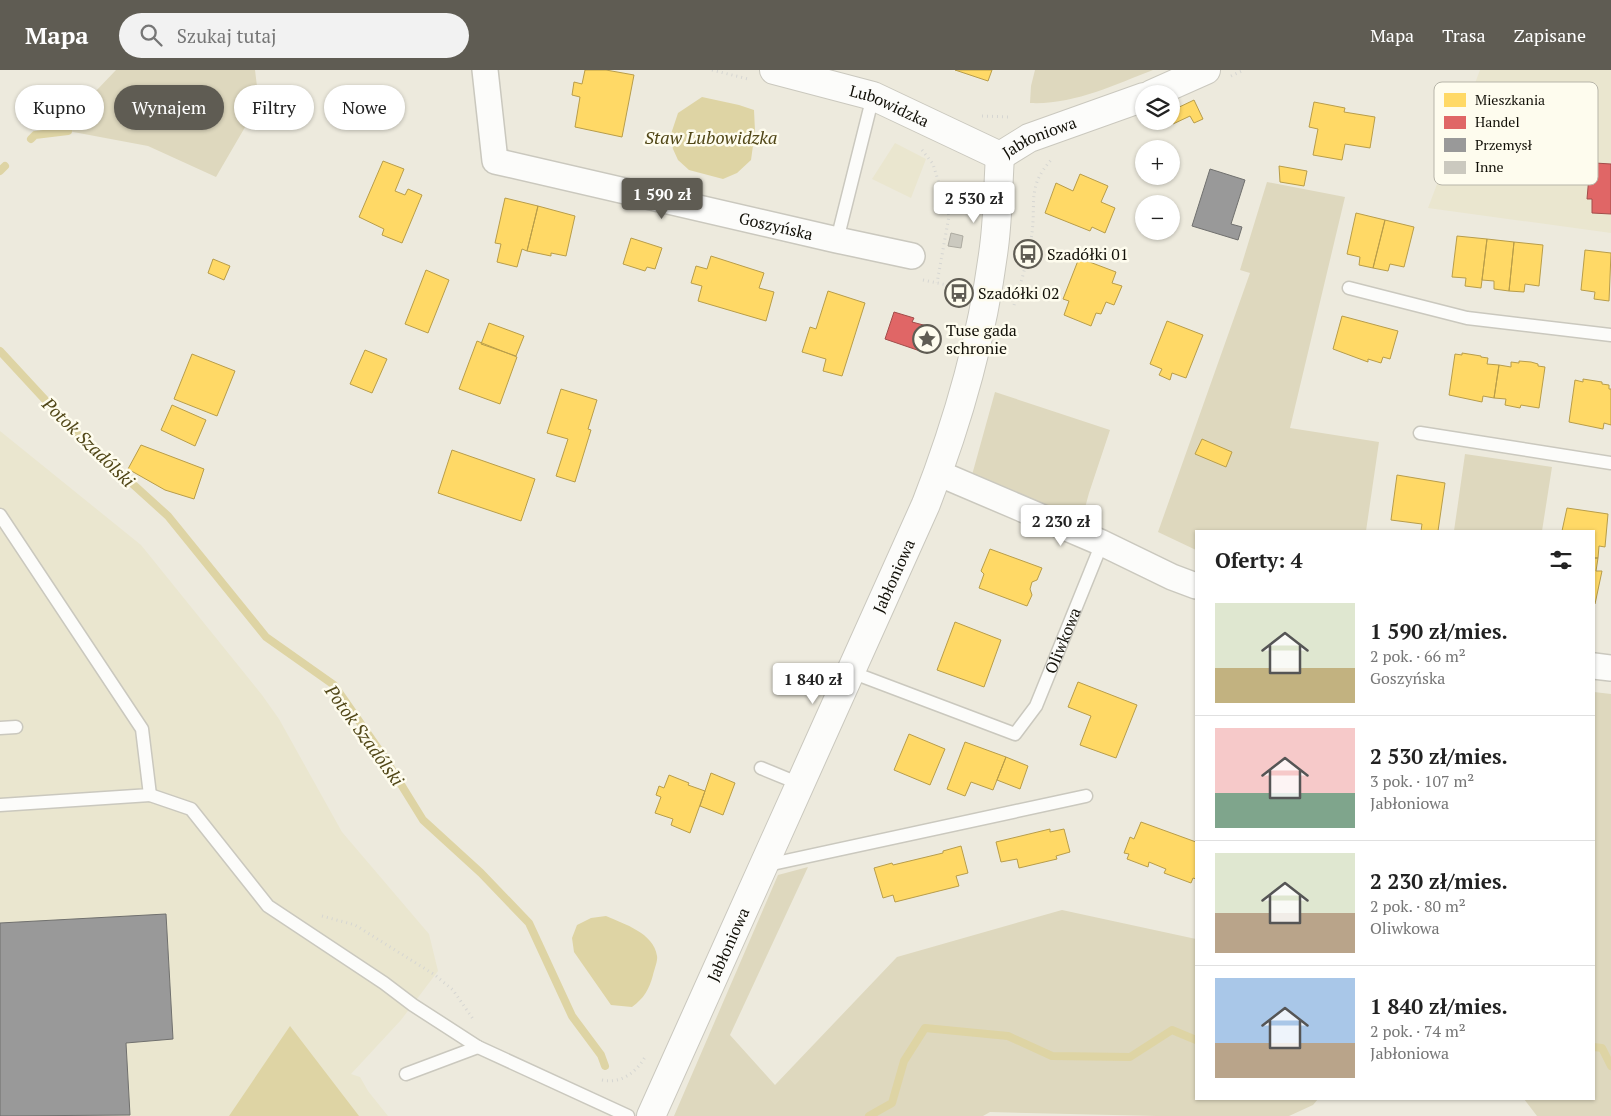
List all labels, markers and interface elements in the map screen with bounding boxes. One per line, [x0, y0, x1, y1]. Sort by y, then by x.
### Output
search box [119, 13, 469, 58]
text: Mapa [25, 19, 89, 51]
icon: search [137, 21, 165, 49]
text: Szukaj tutaj [177, 23, 277, 48]
text: Mapa [1370, 23, 1414, 47]
text: Trasa [1442, 23, 1486, 47]
text: Zapisane [1514, 23, 1586, 47]
street label: Lubowidzka [847, 79, 933, 132]
legend [1434, 82, 1598, 185]
chip: Kupno [15, 85, 104, 130]
chip: Wynajem [114, 85, 224, 130]
chip: Filtry [234, 85, 314, 130]
chip: Nowe [324, 85, 405, 130]
map controls [1135, 85, 1180, 240]
button: layers [1135, 85, 1180, 130]
text: Mieszkania [1475, 90, 1545, 109]
street label: Jabłoniowa [998, 111, 1079, 163]
text: Handel [1475, 112, 1520, 131]
water label: Staw Lubowidzka [645, 125, 777, 149]
text: Przemysł [1475, 135, 1533, 154]
button: + [1135, 140, 1180, 185]
text: Inne [1475, 157, 1504, 176]
pin: 1 590 zł [610, 178, 714, 220]
pin: 2 530 zł [922, 182, 1026, 224]
text: 1 590 zł [633, 183, 691, 205]
text: 2 530 zł [945, 187, 1003, 209]
button: − [1135, 195, 1180, 240]
street label: Goszyńska [737, 207, 815, 245]
bus stop icon: Szadółki 01 [1013, 239, 1043, 269]
place label: Szadółki 01 [1047, 243, 1128, 265]
bus stop icon: Szadółki 02 [944, 278, 974, 308]
place label: Szadółki 02 [978, 282, 1059, 304]
place label: Tuse gada schronie [946, 319, 1017, 359]
place icon: Tuse gada schronie [912, 324, 942, 354]
water label: Potok Szadólski [37, 391, 140, 492]
pin: 2 230 zł [1009, 504, 1113, 547]
text: 2 230 zł [1032, 510, 1090, 532]
street label: Jabłoniowa [867, 535, 920, 617]
text: Oferty: 4 [1215, 546, 1303, 574]
icon: filters [1547, 546, 1575, 574]
street label: Oliwkowa [1039, 604, 1086, 677]
text: 1 590 zł/mies. [1370, 617, 1508, 645]
icon: home [1255, 623, 1315, 683]
text: 2 pok. · 66 m² [1370, 645, 1466, 667]
pin: 1 840 zł [761, 662, 865, 705]
text: Goszyńska [1370, 667, 1445, 689]
text: 1 840 zł [784, 668, 842, 690]
water label: Potok Szadólski [320, 679, 410, 790]
text: 2 530 zł/mies. [1370, 742, 1508, 770]
icon: home [1255, 748, 1315, 808]
text: 3 pok. · 107 m² [1370, 770, 1474, 792]
text: Jabłoniowa [1370, 792, 1449, 814]
text: 2 230 zł/mies. [1370, 867, 1508, 895]
icon: home [1255, 873, 1315, 933]
text: 2 pok. · 80 m² [1370, 895, 1466, 917]
street label: Jabłoniowa [702, 904, 754, 985]
text: Oliwkowa [1370, 917, 1440, 939]
text: 1 840 zł/mies. [1370, 992, 1508, 1020]
icon: home [1255, 998, 1315, 1058]
text: 2 pok. · 74 m² [1370, 1020, 1466, 1042]
text: Jabłoniowa [1370, 1042, 1449, 1064]

